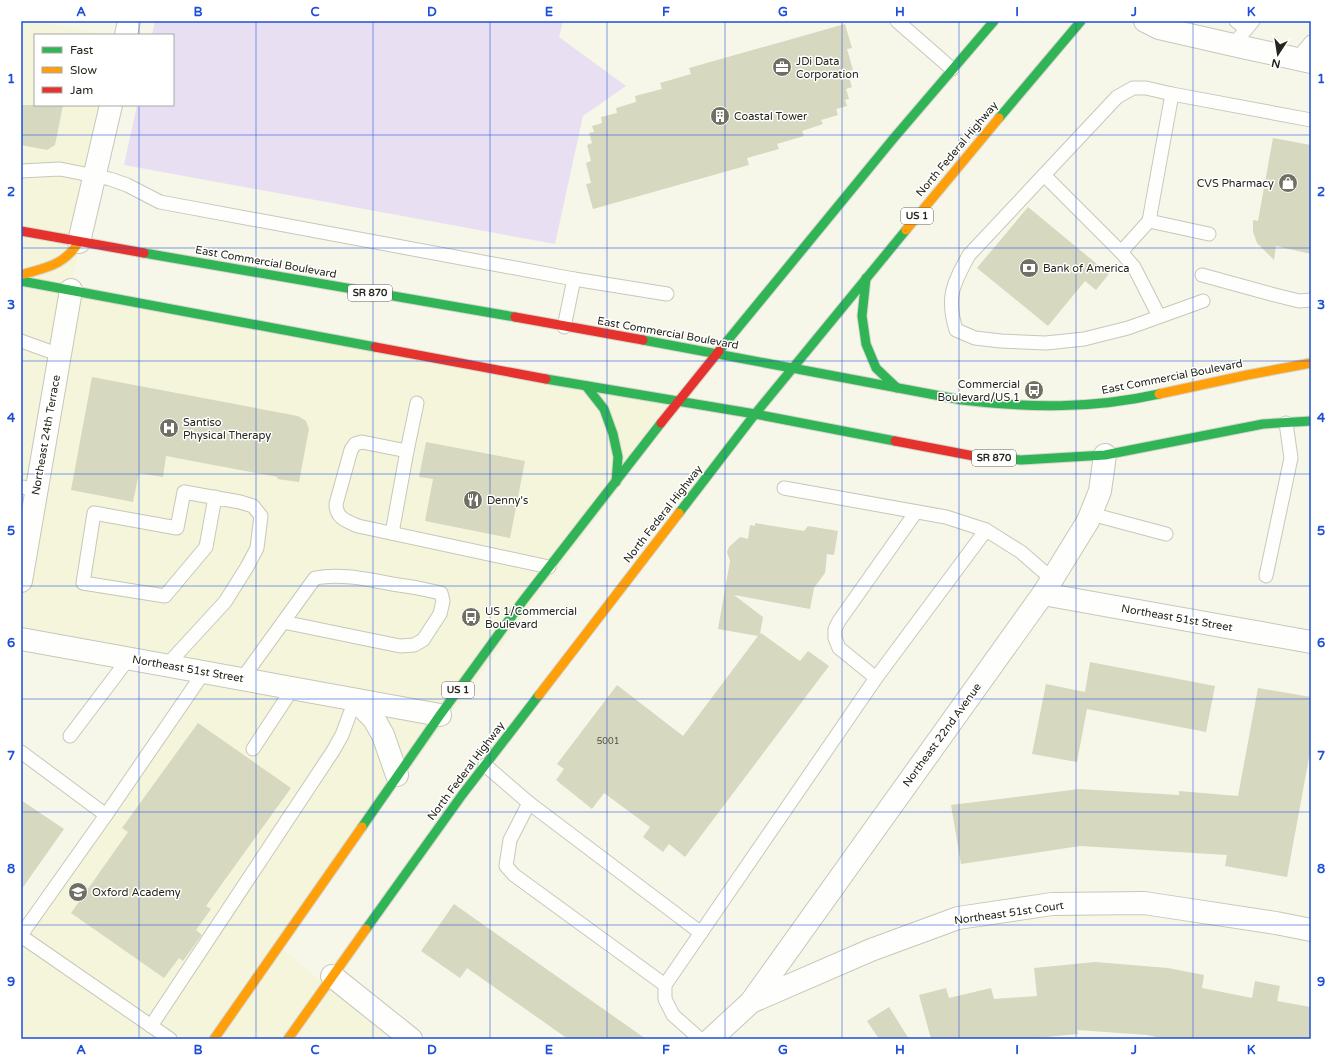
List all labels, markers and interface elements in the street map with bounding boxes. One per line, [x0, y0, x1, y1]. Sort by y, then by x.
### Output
text: A [76, 4, 86, 20]
text: B [193, 4, 203, 20]
text: C [310, 4, 320, 20]
text: D [427, 4, 437, 20]
text: E [545, 4, 553, 20]
text: F [662, 4, 670, 20]
text: G [778, 4, 788, 20]
text: H [895, 4, 905, 20]
text: I [1015, 4, 1019, 20]
text: J [1130, 4, 1137, 20]
text: K [1247, 4, 1256, 20]
legend [34, 34, 174, 106]
north arrow [1258, 34, 1298, 74]
text: Fast [70, 43, 94, 57]
place label: JDi Data Corporation [796, 55, 859, 81]
office icon: JDi Data Corporation [771, 56, 793, 78]
text: N [1270, 56, 1282, 71]
text: Slow [70, 63, 97, 77]
text: 1 [7, 71, 15, 87]
text: 1 [1317, 71, 1325, 87]
text: Jam [70, 83, 93, 97]
street label: North Federal Highway [913, 99, 1001, 199]
building icon: Coastal Tower [709, 105, 731, 127]
place label: Coastal Tower [734, 110, 808, 123]
shop icon: CVS Pharmacy [1277, 172, 1299, 194]
place label: CVS Pharmacy [1197, 177, 1274, 190]
text: 2 [7, 184, 15, 200]
text: 2 [1317, 184, 1325, 200]
road number: US 1 [901, 208, 933, 224]
street label: East Commercial Boulevard [194, 243, 338, 281]
bank icon: Bank of America [1018, 257, 1040, 279]
place label: Bank of America [1043, 262, 1130, 275]
road number: SR 870 [348, 285, 392, 301]
text: 3 [7, 297, 15, 313]
text: 3 [1317, 297, 1325, 313]
street label: East Commercial Boulevard [596, 314, 740, 352]
street label: East Commercial Boulevard [1100, 357, 1244, 397]
street label: Northeast 24th Terrace [29, 374, 63, 496]
place label: Commercial Boulevard/US 1 [937, 378, 1020, 404]
bus stop icon: Commercial Boulevard/US 1 [1023, 379, 1045, 401]
text: 4 [7, 410, 16, 426]
text: 4 [1317, 410, 1326, 426]
place label: Santiso Physical Therapy [183, 416, 271, 442]
hospital icon: Santiso Physical Therapy [158, 417, 180, 439]
road number: SR 870 [972, 450, 1016, 466]
street label: North Federal Highway [621, 463, 705, 565]
restaurant icon: Denny's [462, 489, 484, 511]
place label: Denny's [487, 494, 528, 507]
text: 5 [7, 523, 15, 539]
text: 5 [1317, 523, 1325, 539]
street label: Northeast 51st Street [1120, 602, 1234, 634]
place label: US 1/Commercial Boulevard [485, 605, 577, 631]
bus stop icon: US 1/Commercial Boulevard [460, 606, 482, 628]
text: 6 [7, 635, 15, 651]
text: 6 [1317, 635, 1325, 651]
street label: Northeast 51st Street [131, 653, 245, 685]
street label: Northeast 22nd Avenue [900, 681, 984, 789]
road number: US 1 [442, 682, 474, 698]
street label: North Federal Highway [425, 719, 507, 823]
house number: 5001 [597, 736, 619, 747]
text: 7 [7, 748, 15, 764]
text: 7 [1317, 748, 1325, 764]
text: 8 [7, 861, 15, 877]
text: 8 [1317, 861, 1325, 877]
school or university icon: Oxford Academy [67, 881, 89, 903]
place label: Oxford Academy [92, 886, 181, 899]
street label: Northeast 51st Court [953, 899, 1065, 927]
text: 9 [7, 974, 15, 990]
text: 9 [1317, 974, 1325, 990]
text: A [76, 1042, 86, 1058]
text: B [193, 1042, 203, 1058]
text: C [310, 1042, 320, 1058]
text: D [427, 1042, 437, 1058]
text: E [545, 1042, 553, 1058]
text: F [662, 1042, 670, 1058]
text: G [778, 1042, 788, 1058]
text: H [895, 1042, 905, 1058]
text: I [1015, 1042, 1019, 1058]
text: J [1130, 1042, 1137, 1058]
text: K [1247, 1042, 1256, 1058]

